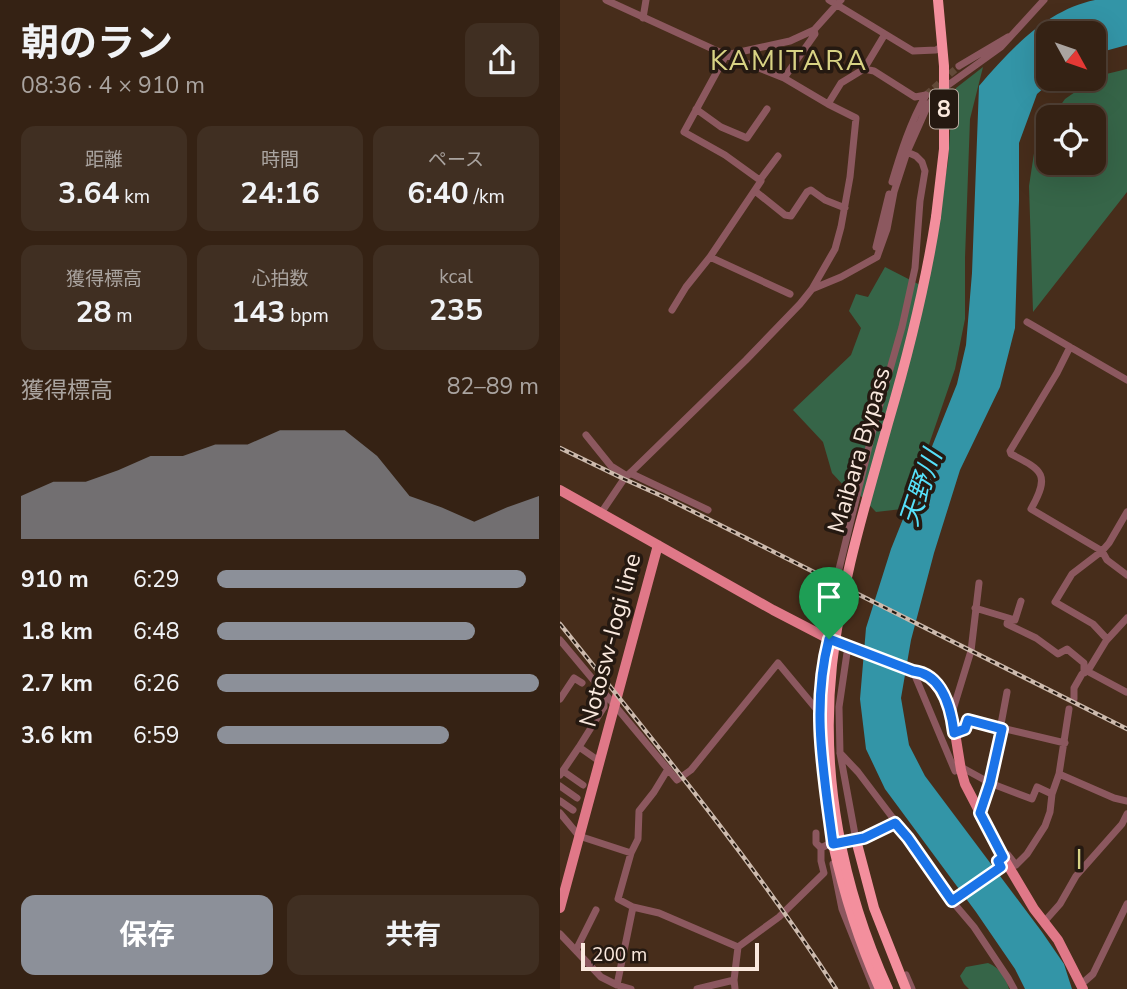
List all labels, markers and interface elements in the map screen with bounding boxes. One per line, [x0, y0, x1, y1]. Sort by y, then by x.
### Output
text: 朝のラン [21, 18, 173, 69]
north arrow [1036, 21, 1106, 91]
map controls [1036, 21, 1106, 175]
button: share [465, 23, 539, 97]
district label: KAMITARA [710, 42, 868, 80]
text: 08:36 · 4 × 910 m [21, 70, 205, 101]
road number: 8 [930, 90, 958, 128]
button: locate [1036, 105, 1106, 175]
text: 距離 [85, 147, 123, 173]
text: 時間 [261, 147, 299, 173]
text: ペース [428, 147, 484, 173]
text: 3.64 [58, 173, 119, 214]
text: 24:16 [240, 173, 320, 214]
text: 6:40 [407, 173, 469, 214]
text: km [119, 184, 150, 210]
text: /km [469, 184, 505, 210]
text: kcal [439, 264, 473, 290]
text: 獲得標高 [66, 266, 142, 292]
text: 心拍数 [251, 266, 309, 292]
text: 235 [429, 290, 483, 331]
text: 28 [75, 292, 111, 333]
text: 143 [231, 292, 285, 333]
text: m [111, 303, 133, 329]
text: bpm [285, 303, 329, 329]
street label: Maibara Bypass [820, 363, 898, 537]
text: 82–89 m [447, 371, 539, 402]
text: 獲得標高 [21, 375, 113, 406]
water label: 天野川 [892, 443, 951, 531]
street label: Notosw-Iogi line [571, 550, 649, 730]
text: 910 m [21, 564, 89, 595]
text: 6:29 [133, 564, 180, 595]
pin [799, 567, 859, 639]
icon: arrive [810, 578, 848, 616]
text: 1.8 km [21, 616, 93, 647]
text: 6:48 [133, 616, 180, 647]
text: 2.7 km [21, 668, 93, 699]
text: 6:26 [133, 668, 180, 699]
text: 3.6 km [21, 720, 93, 751]
text: 6:59 [133, 720, 180, 751]
district label: I [1075, 841, 1085, 879]
button: 保存 [21, 895, 273, 975]
button: 共有 [287, 895, 539, 975]
scale bar [581, 940, 760, 972]
text: 200 m [592, 942, 647, 968]

